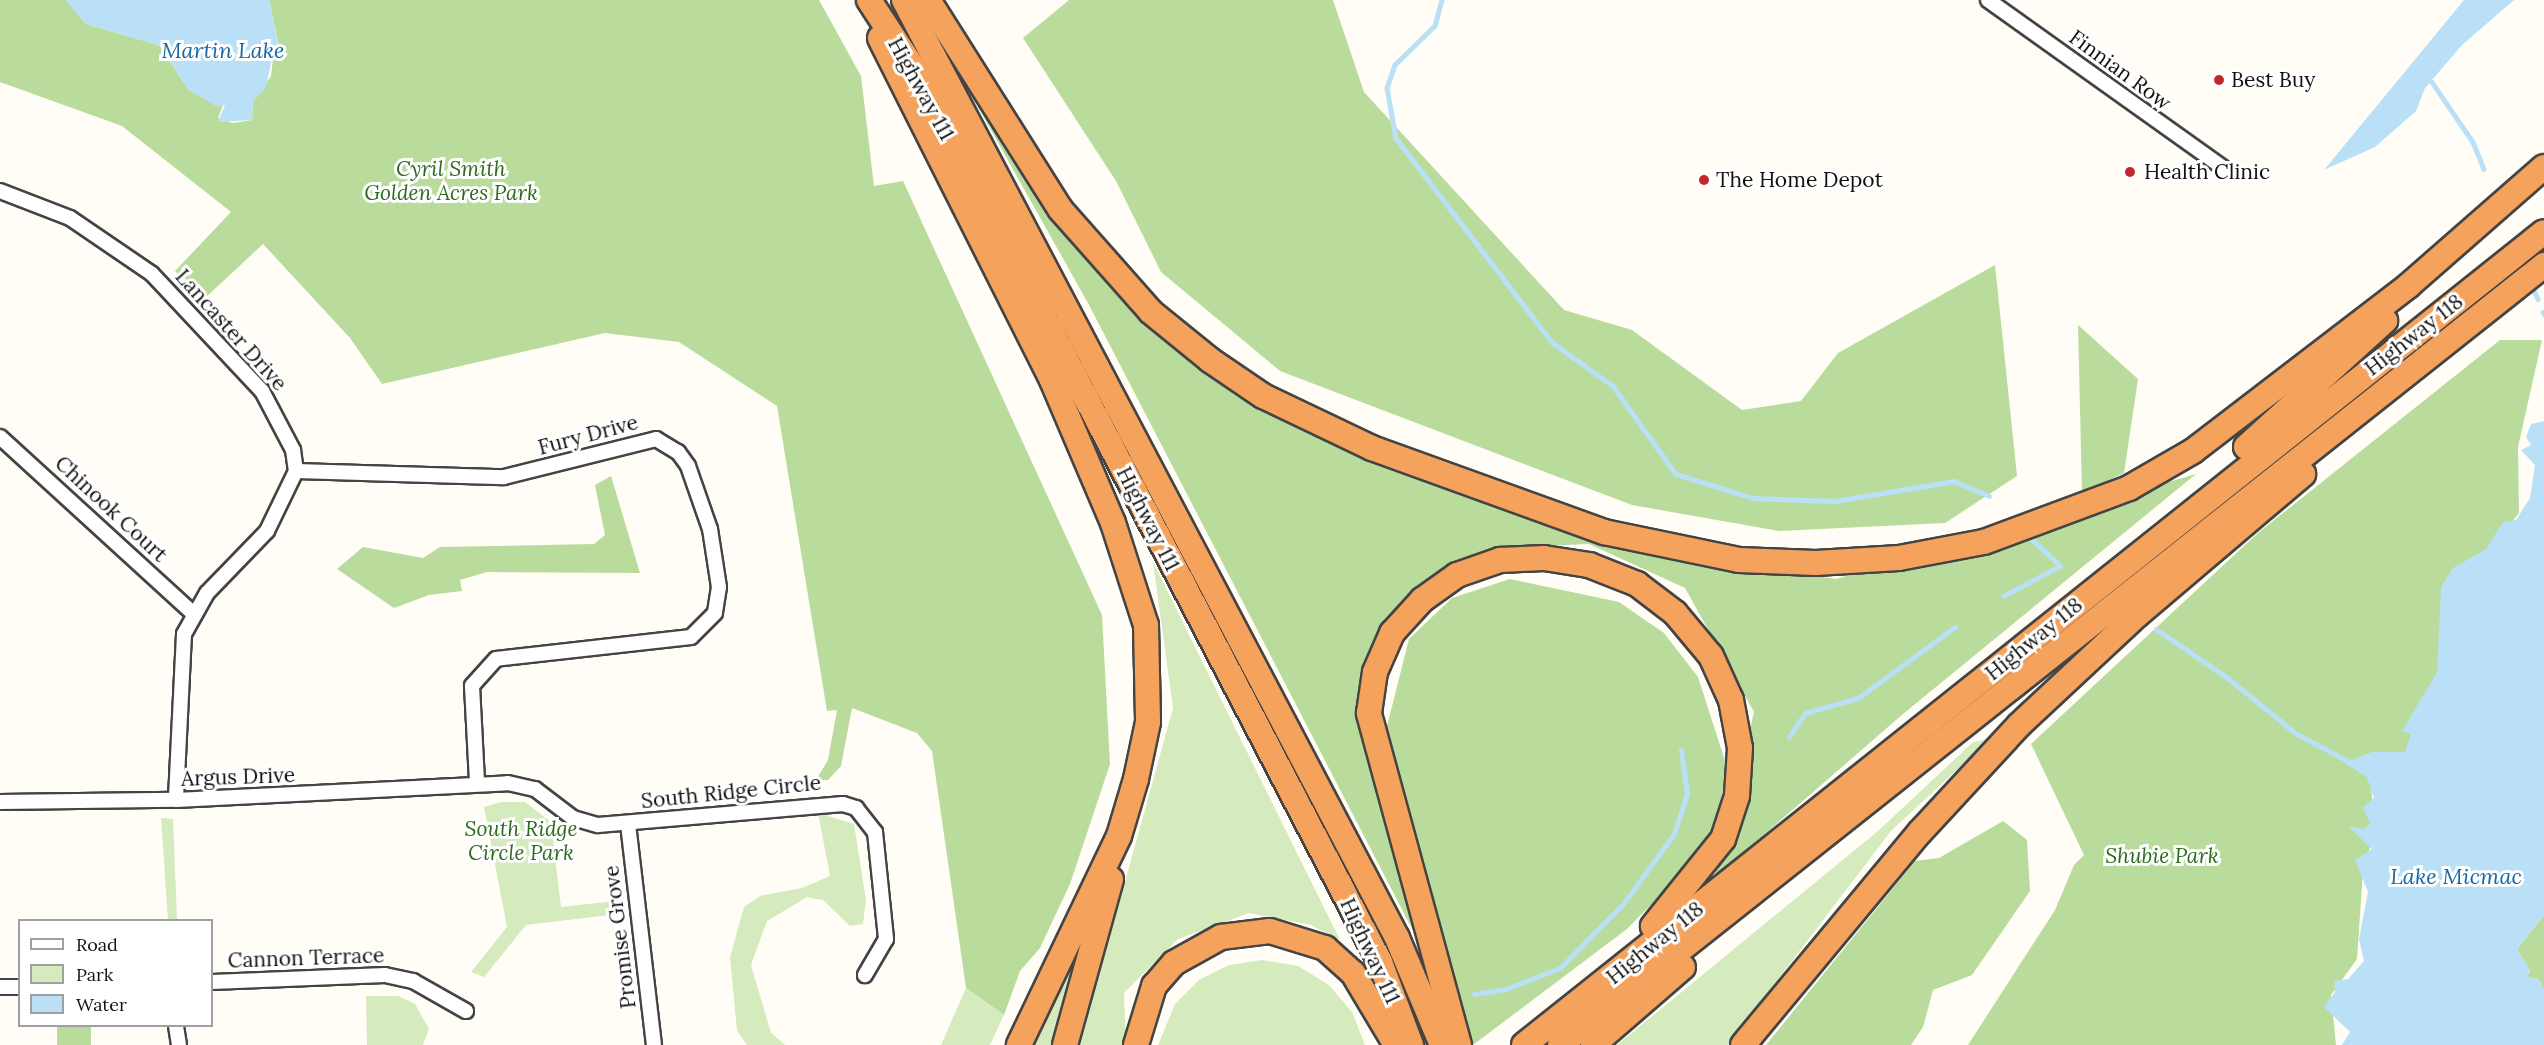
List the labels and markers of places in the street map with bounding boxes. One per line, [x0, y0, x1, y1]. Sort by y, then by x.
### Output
place label: Best Buy [2231, 67, 2315, 93]
marker: Best Buy [2212, 73, 2226, 87]
place label: Health Clinic [2144, 159, 2270, 185]
marker: Health Clinic [2121, 163, 2139, 181]
place label: The Home Depot [1716, 167, 1883, 193]
marker: The Home Depot [1697, 173, 1711, 187]

